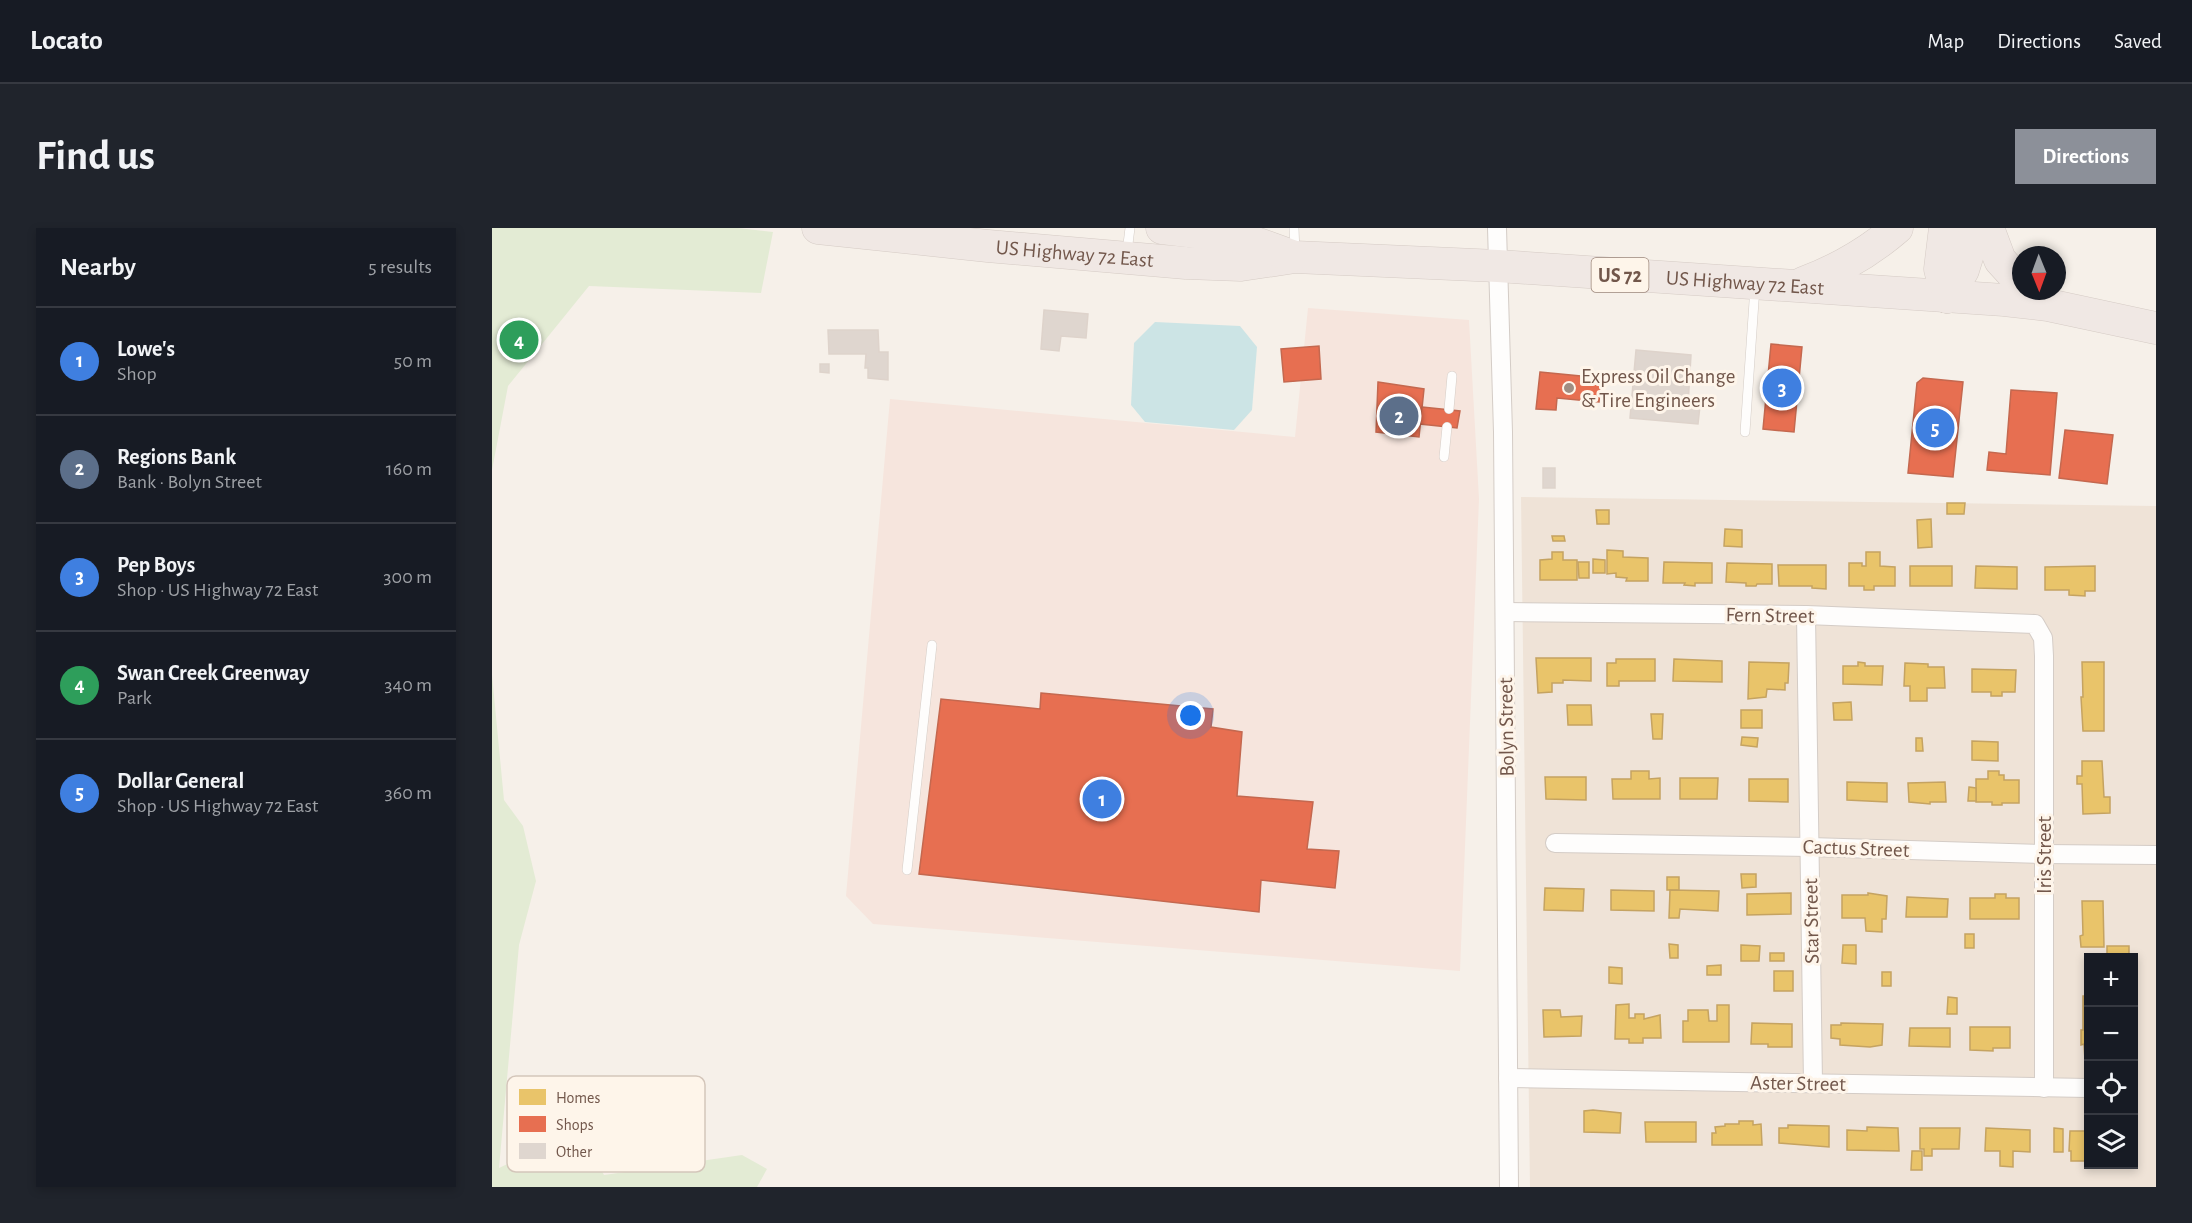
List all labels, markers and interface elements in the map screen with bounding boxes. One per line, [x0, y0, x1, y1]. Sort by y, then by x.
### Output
text: Locato [30, 27, 103, 55]
text: Map [1928, 31, 1964, 52]
text: Directions [1997, 31, 2081, 52]
text: Saved [2114, 31, 2162, 52]
button: Directions [2015, 129, 2156, 184]
text: Find us [36, 135, 155, 177]
street label: US Highway 72 East [995, 237, 1155, 271]
north arrow [2012, 246, 2066, 300]
text: Nearby [60, 254, 136, 280]
text: 5 results [368, 257, 432, 277]
road number: US 72 [1592, 258, 1648, 292]
street label: US Highway 72 East [1665, 267, 1825, 299]
pin: 4 [500, 318, 538, 362]
text: Lowe's [117, 338, 175, 360]
text: 1 [76, 351, 83, 371]
text: 50 m [394, 351, 432, 371]
text: Shop [117, 364, 157, 384]
place label: Express Oil Change & Tire Engineers [1581, 366, 1735, 411]
pin: 3 [1762, 366, 1802, 410]
marker: Express Oil Change & Tire Engineers [1562, 381, 1576, 395]
pin: 2 [1380, 394, 1418, 438]
pin: 5 [1916, 406, 1954, 450]
text: Regions Bank [117, 446, 236, 468]
text: 2 [75, 459, 84, 479]
text: 160 m [386, 459, 432, 479]
text: Bank · Bolyn Street [117, 472, 262, 492]
text: Pep Boys [117, 554, 195, 576]
text: 3 [75, 567, 84, 587]
text: 300 m [383, 567, 432, 587]
text: Shop · US Highway 72 East [117, 580, 318, 600]
street label: Fern Street [1726, 604, 1815, 627]
text: Swan Creek Greenway [117, 662, 309, 684]
text: 4 [74, 675, 85, 695]
text: 340 m [384, 675, 432, 695]
street label: Bolyn Street [1495, 677, 1518, 777]
text: Park [117, 688, 152, 708]
your location [1176, 701, 1205, 730]
text: Dollar General [117, 770, 244, 792]
pin: 1 [1082, 776, 1122, 822]
text: 5 [75, 783, 84, 803]
text: 360 m [385, 783, 432, 803]
text: Shop · US Highway 72 East [117, 796, 318, 816]
street label: Iris Street [2034, 816, 2055, 894]
street label: Cactus Street [1802, 836, 1910, 861]
street label: Star Street [1800, 878, 1823, 964]
map controls [2084, 953, 2138, 1169]
button: + [2084, 953, 2138, 1007]
button: − [2084, 1007, 2138, 1061]
button: locate [2084, 1061, 2138, 1115]
street label: Aster Street [1750, 1072, 1846, 1095]
legend [507, 1076, 705, 1172]
text: Homes [556, 1090, 600, 1106]
button: layers [2084, 1115, 2138, 1169]
text: Shops [556, 1117, 594, 1133]
text: Other [556, 1144, 593, 1160]

